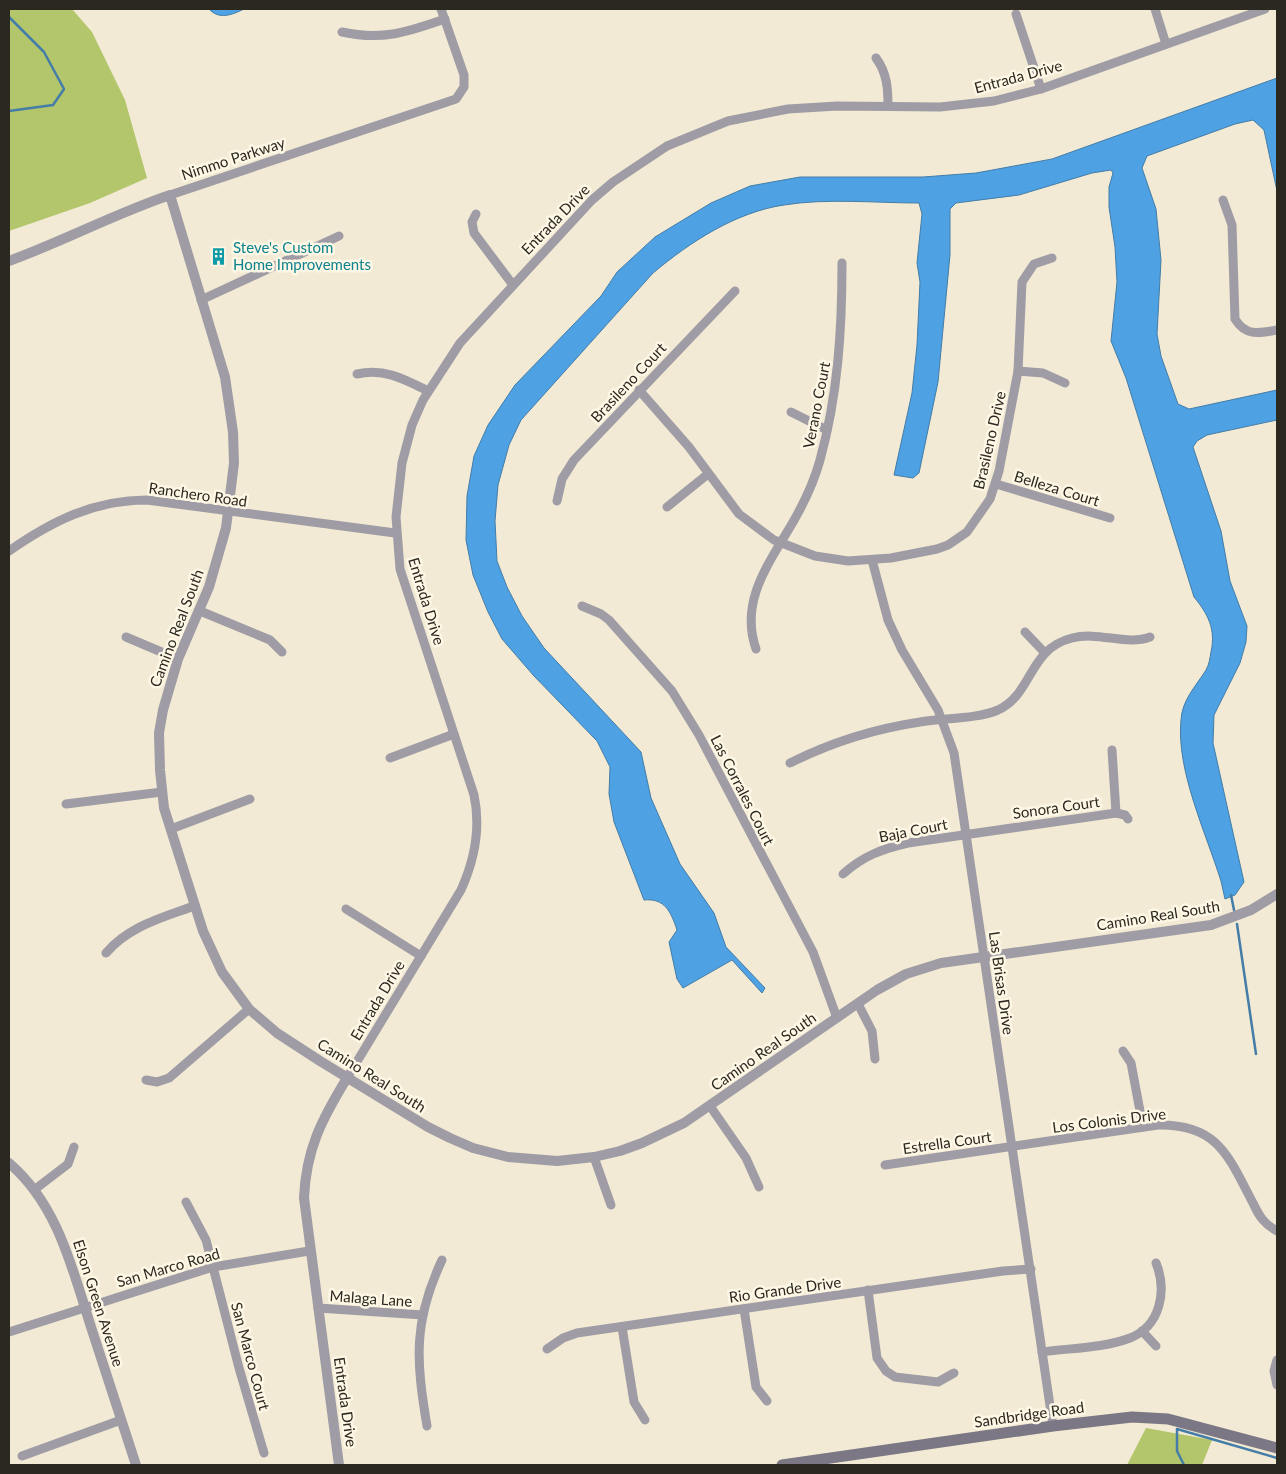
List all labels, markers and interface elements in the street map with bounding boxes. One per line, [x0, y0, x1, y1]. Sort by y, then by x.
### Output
street label: Entrada Drive [972, 56, 1064, 96]
street label: Nimmo Parkway [179, 133, 287, 183]
street label: Entrada Drive [517, 180, 593, 258]
place label: Steve's Custom Home Improvements [233, 238, 371, 273]
building icon: Steve's Custom Home Improvements [209, 246, 229, 266]
street label: Brasileno Court [587, 338, 670, 425]
street label: Verano Court [799, 359, 833, 450]
street label: Brasileno Drive [969, 389, 1009, 491]
street label: Belleza Court [1012, 467, 1102, 510]
street label: Ranchero Road [148, 478, 248, 510]
street label: Entrada Drive [405, 555, 449, 647]
street label: Camino Real South [145, 567, 207, 689]
street label: Las Corrales Court [707, 732, 779, 849]
street label: Sonora Court [1011, 792, 1101, 822]
street label: Baja Court [877, 814, 949, 845]
street label: Camino Real South [1095, 896, 1221, 934]
street label: Las Brisas Drive [986, 930, 1018, 1036]
street label: Entrada Drive [346, 957, 408, 1043]
street label: Camino Real South [707, 1008, 819, 1094]
street label: Camino Real South [314, 1034, 430, 1116]
street label: Los Colonis Drive [1051, 1104, 1167, 1136]
street label: Estrella Court [901, 1127, 993, 1157]
street label: Elson Green Avenue [70, 1237, 128, 1369]
street label: San Marco Road [114, 1244, 222, 1290]
street label: Rio Grande Drive [728, 1272, 842, 1306]
street label: Malaga Lane [329, 1286, 413, 1310]
street label: San Marco Court [228, 1300, 274, 1413]
street label: Entrada Drive [331, 1356, 361, 1448]
street label: Sandbridge Road [973, 1397, 1085, 1431]

